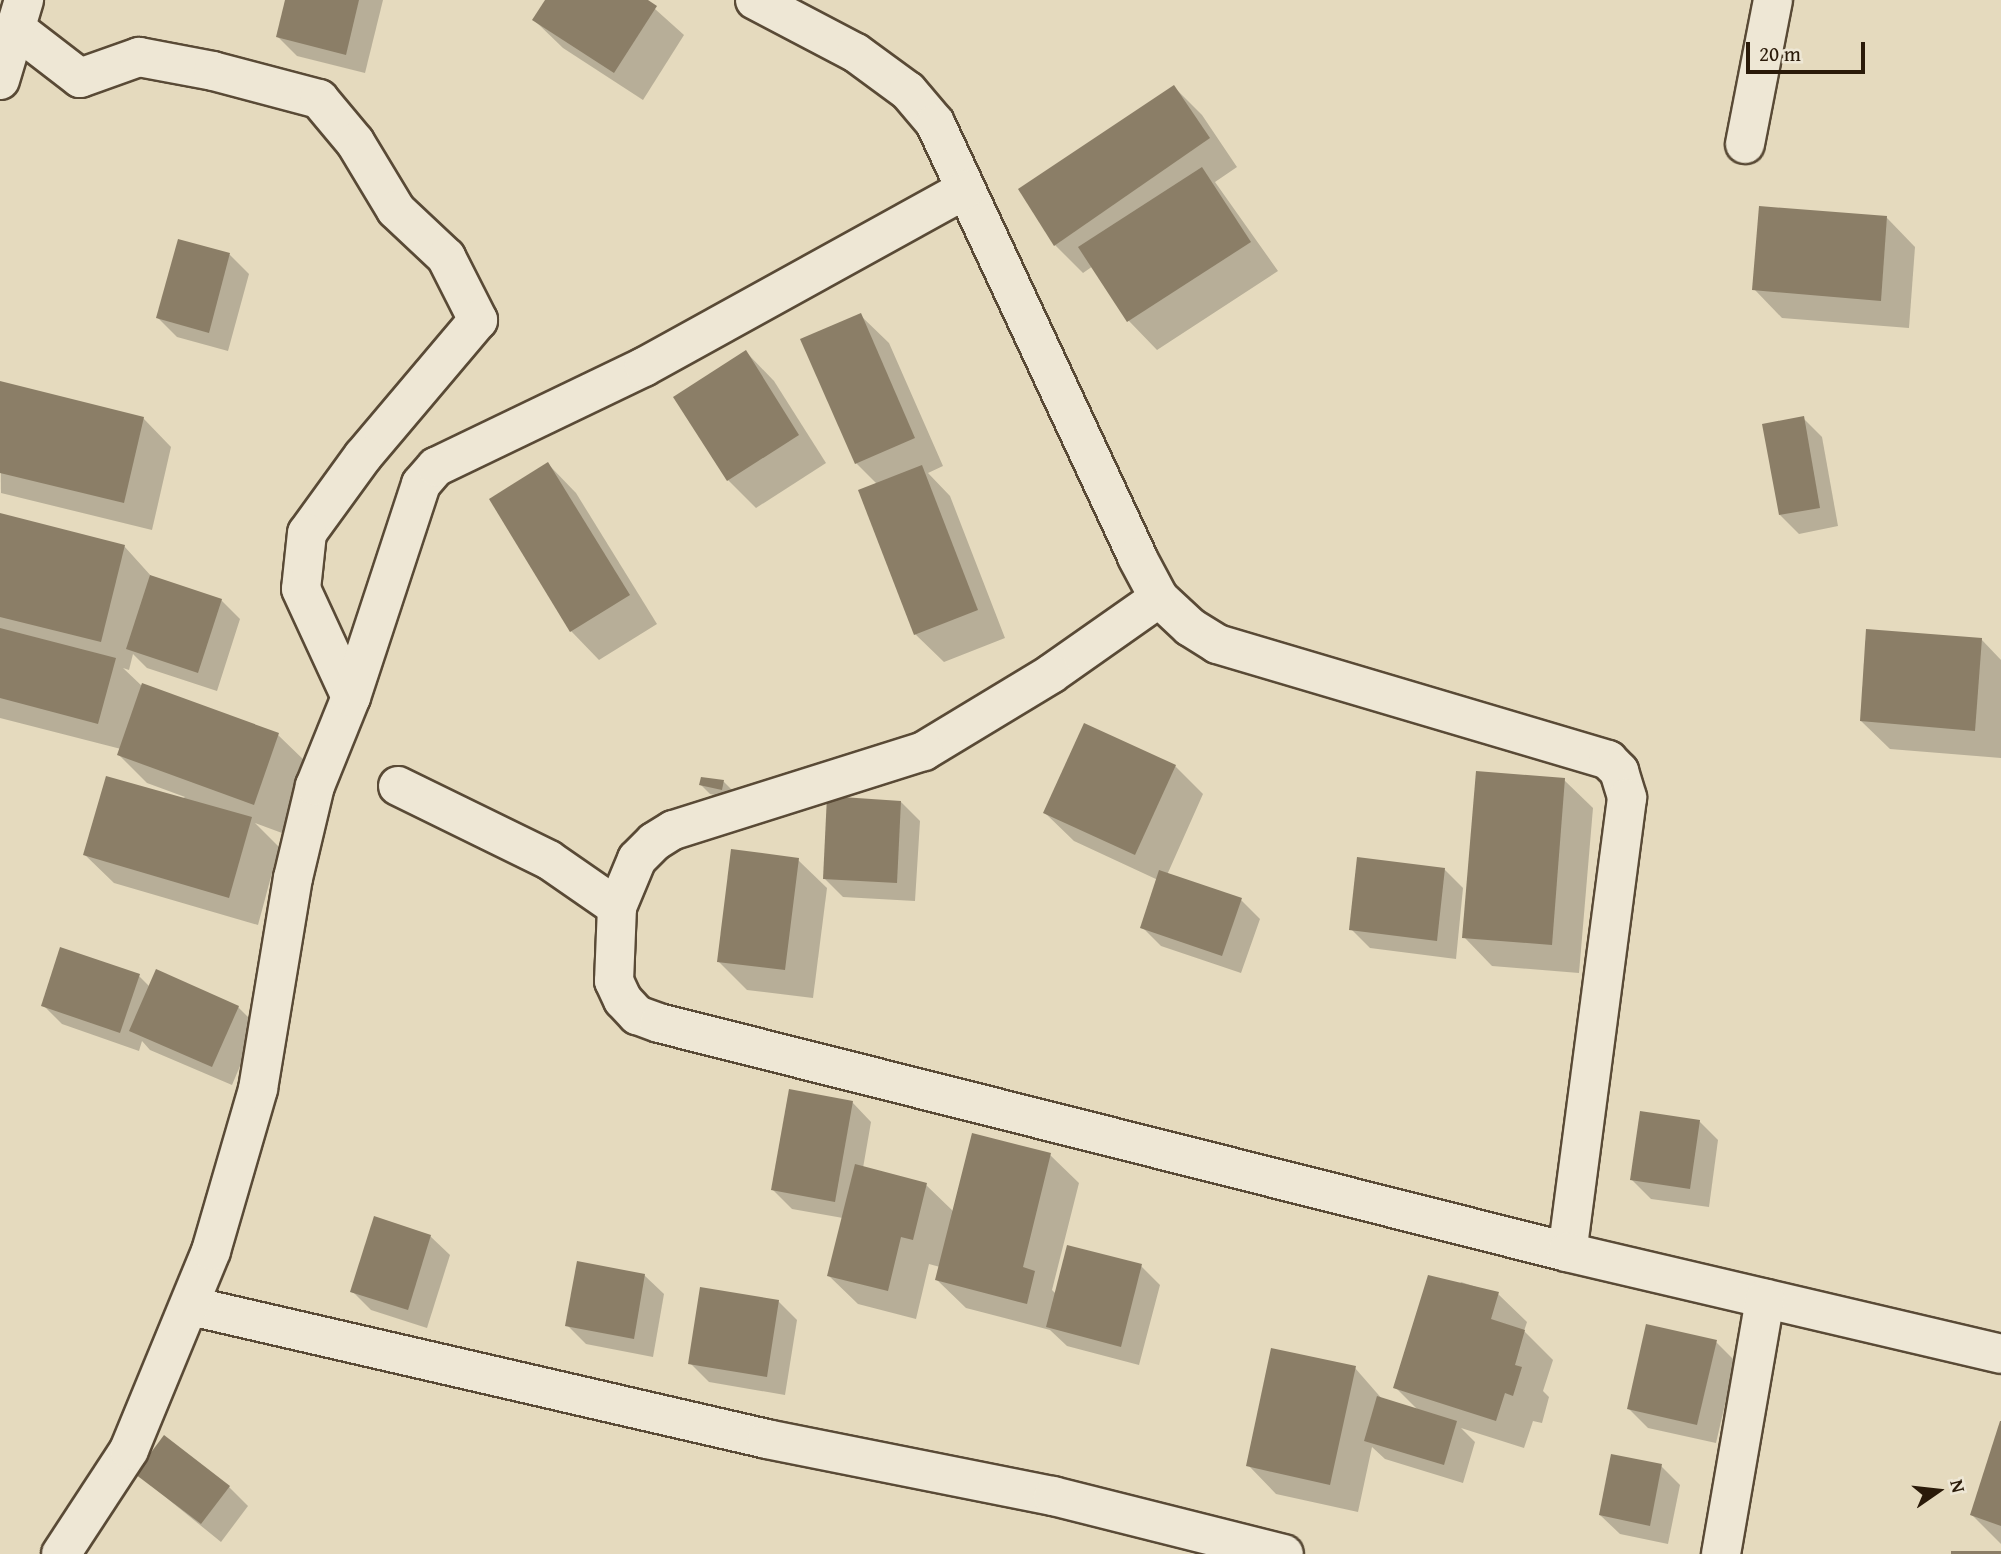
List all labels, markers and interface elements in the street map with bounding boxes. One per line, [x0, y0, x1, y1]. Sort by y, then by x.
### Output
scale bar [1749, 28, 1868, 72]
text: 20 m [1759, 38, 1801, 69]
north arrow [1903, 1456, 1973, 1526]
text: N [1943, 1476, 1973, 1495]

